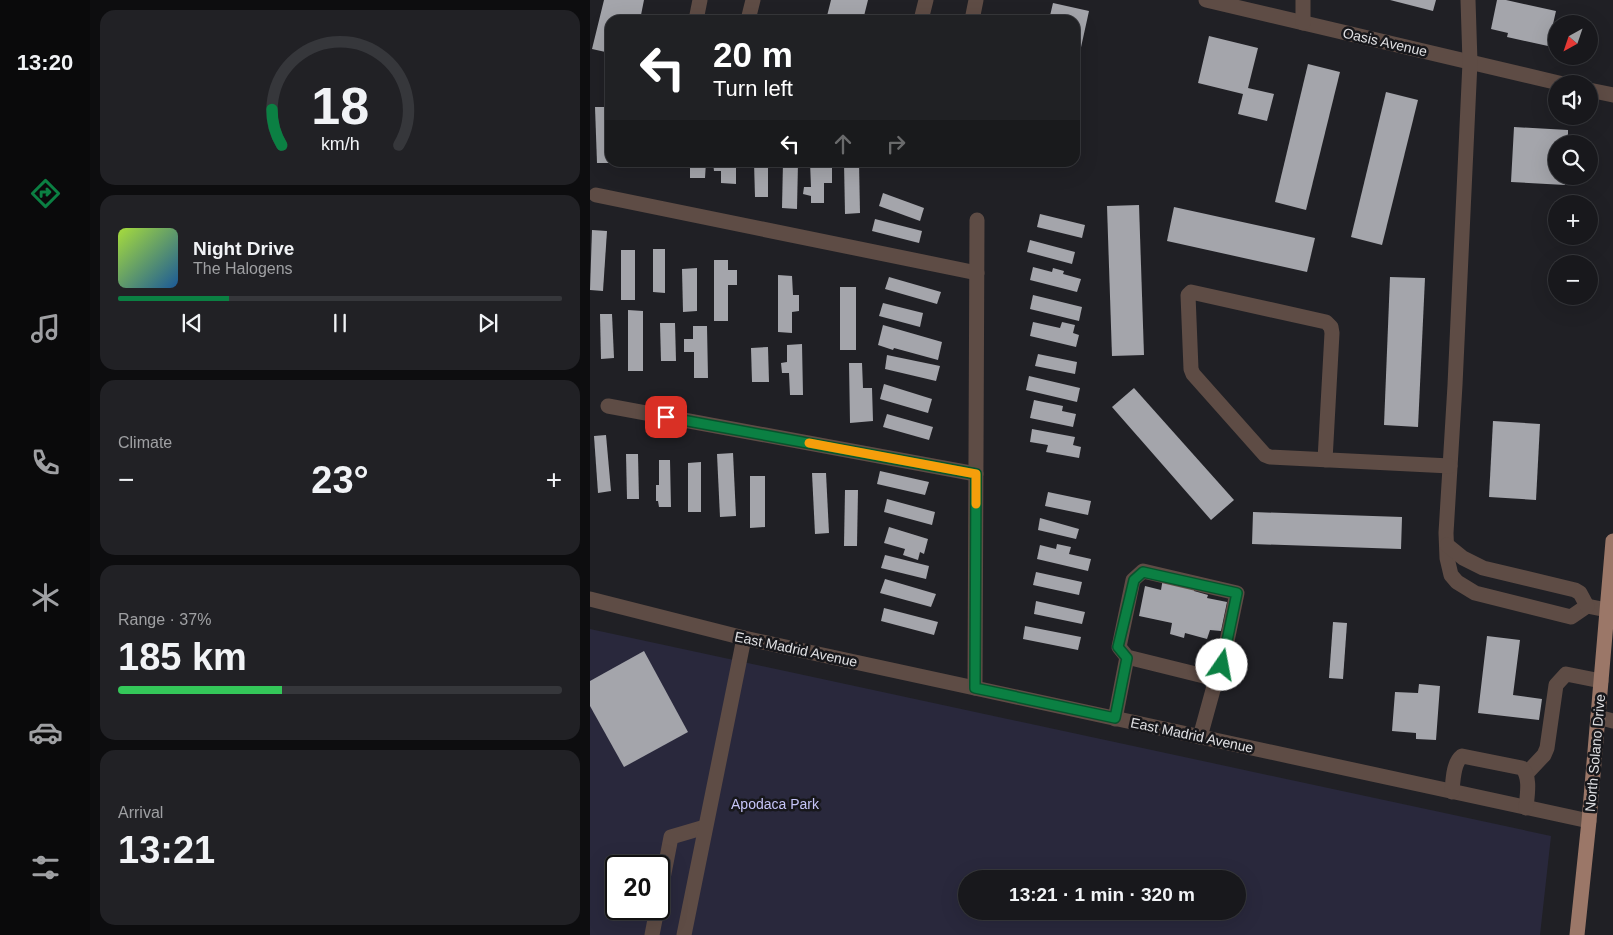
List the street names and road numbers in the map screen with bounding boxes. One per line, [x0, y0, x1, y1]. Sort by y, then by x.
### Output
street label: Oasis Avenue [1341, 25, 1429, 60]
street label: East Madrid Avenue [733, 628, 859, 670]
street label: North Solano Drive [1582, 693, 1608, 813]
street label: East Madrid Avenue [1129, 714, 1255, 756]

